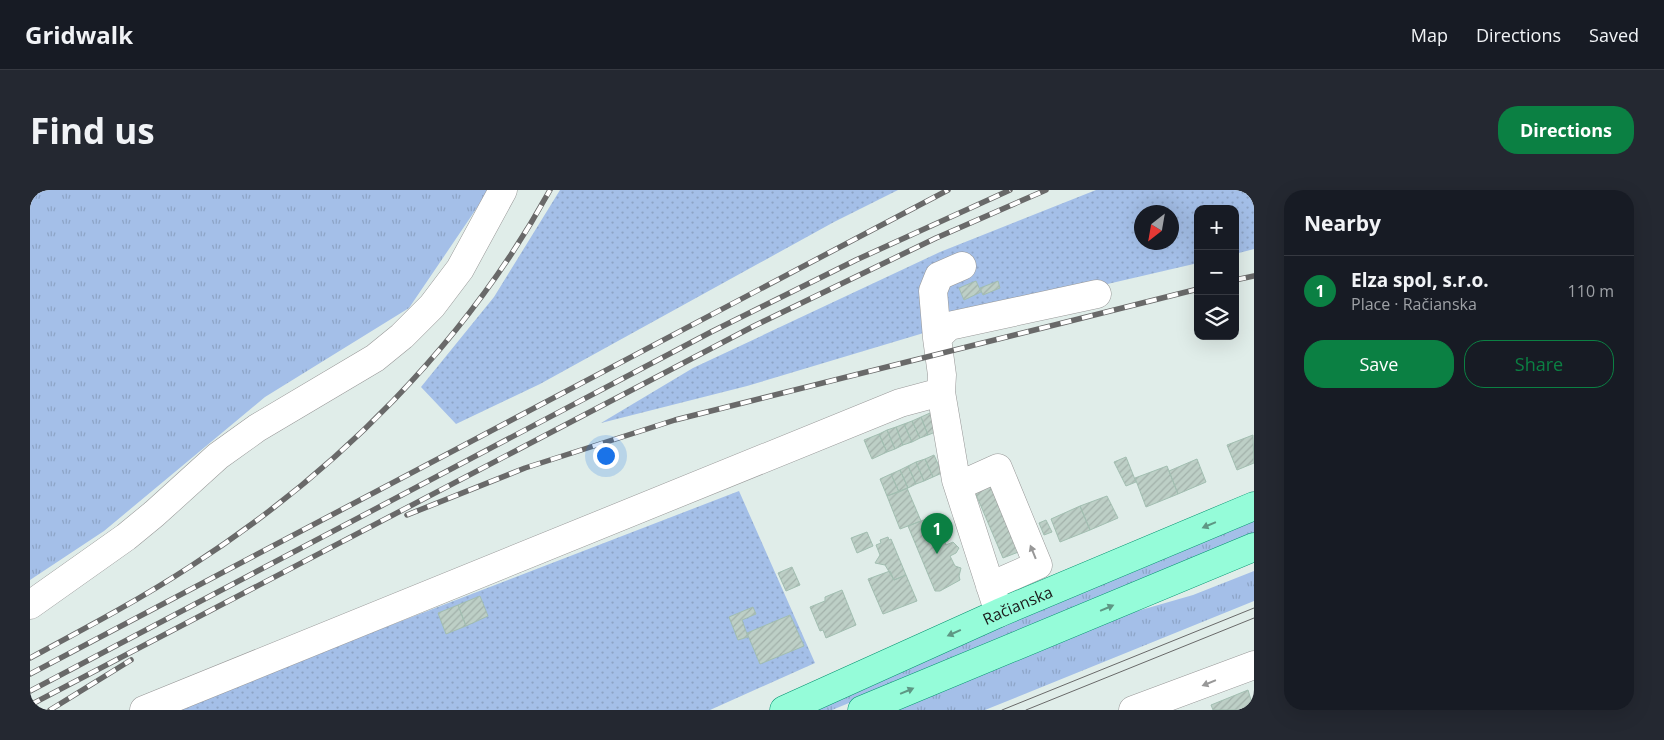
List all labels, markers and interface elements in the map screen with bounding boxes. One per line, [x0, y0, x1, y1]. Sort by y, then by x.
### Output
text: Gridwalk [25, 18, 133, 51]
text: Map [1411, 23, 1448, 47]
text: Directions [1476, 23, 1561, 47]
text: Saved [1589, 23, 1639, 47]
button: Directions [1498, 106, 1634, 154]
text: Find us [30, 107, 155, 154]
north arrow [1134, 205, 1179, 250]
map controls [1194, 205, 1239, 340]
button: + [1194, 205, 1239, 250]
text: Nearby [1304, 209, 1381, 237]
button: − [1194, 250, 1239, 295]
text: Elza spol, s.r.o. [1351, 267, 1489, 293]
text: 1 [1315, 280, 1325, 302]
text: 110 m [1568, 280, 1614, 302]
text: Place · Račianska [1351, 293, 1477, 315]
button: layers [1194, 295, 1239, 340]
button: Save [1304, 340, 1454, 388]
button: Share [1464, 340, 1614, 388]
your location [593, 443, 619, 469]
pin: 1 [921, 513, 953, 554]
one-way arrow [1202, 521, 1216, 529]
one-way arrow [1029, 545, 1036, 560]
street label: Račianska [979, 581, 1056, 630]
one-way arrow [1100, 603, 1114, 611]
one-way arrow [947, 629, 961, 637]
one-way arrow [1201, 679, 1216, 687]
one-way arrow [900, 686, 914, 694]

